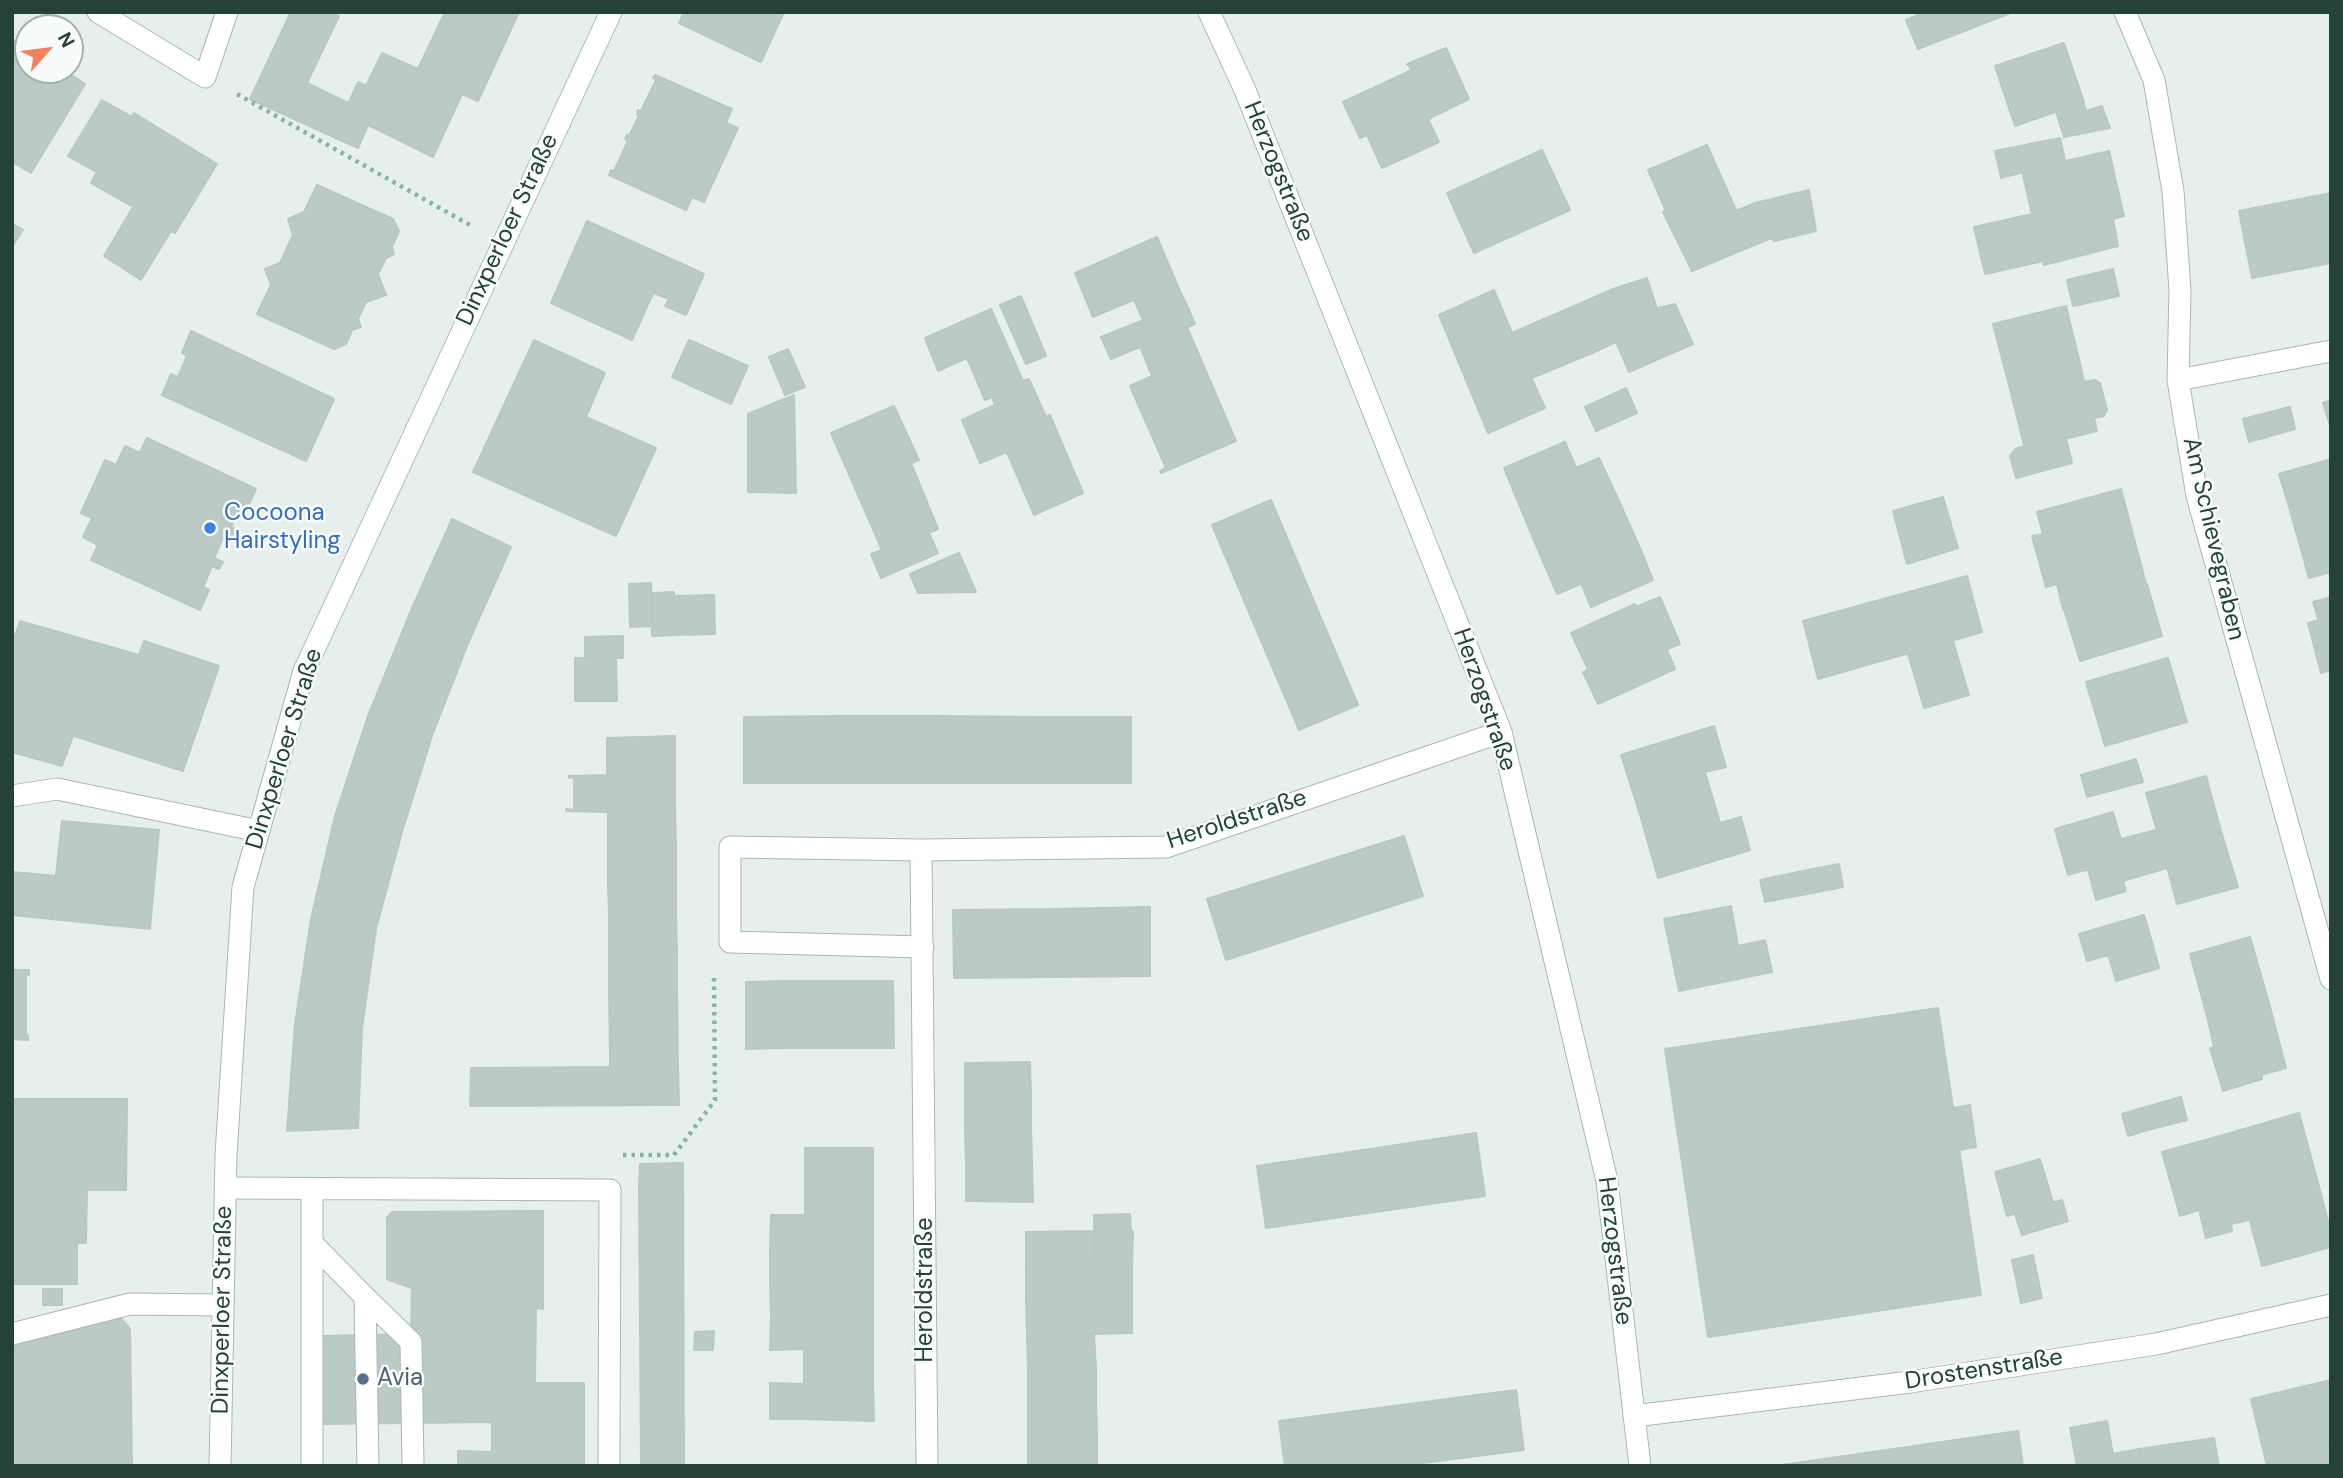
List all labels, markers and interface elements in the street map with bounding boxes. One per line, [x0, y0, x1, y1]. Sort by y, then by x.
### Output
north arrow [14, 14, 84, 84]
text: N [52, 28, 81, 52]
street label: Herzogstraße [1237, 98, 1319, 246]
street label: Dinxperloer Straße [451, 129, 565, 331]
street label: Am Schievegraben [2176, 435, 2250, 643]
place label: Cocoona Hairstyling [224, 500, 341, 556]
marker: Cocoona Hairstyling [202, 520, 218, 536]
street label: Herzogstraße [1446, 625, 1522, 775]
street label: Dinxperloer Straße [241, 645, 329, 853]
street label: Heroldstraße [1164, 784, 1310, 856]
street label: Herzogstraße [1591, 1175, 1637, 1327]
street label: Dinxperloer Straße [207, 1206, 239, 1414]
street label: Heroldstraße [912, 1217, 940, 1363]
street label: Drostenstraße [1903, 1343, 2065, 1397]
place label: Avia [377, 1365, 423, 1393]
marker: Avia [355, 1371, 371, 1387]

